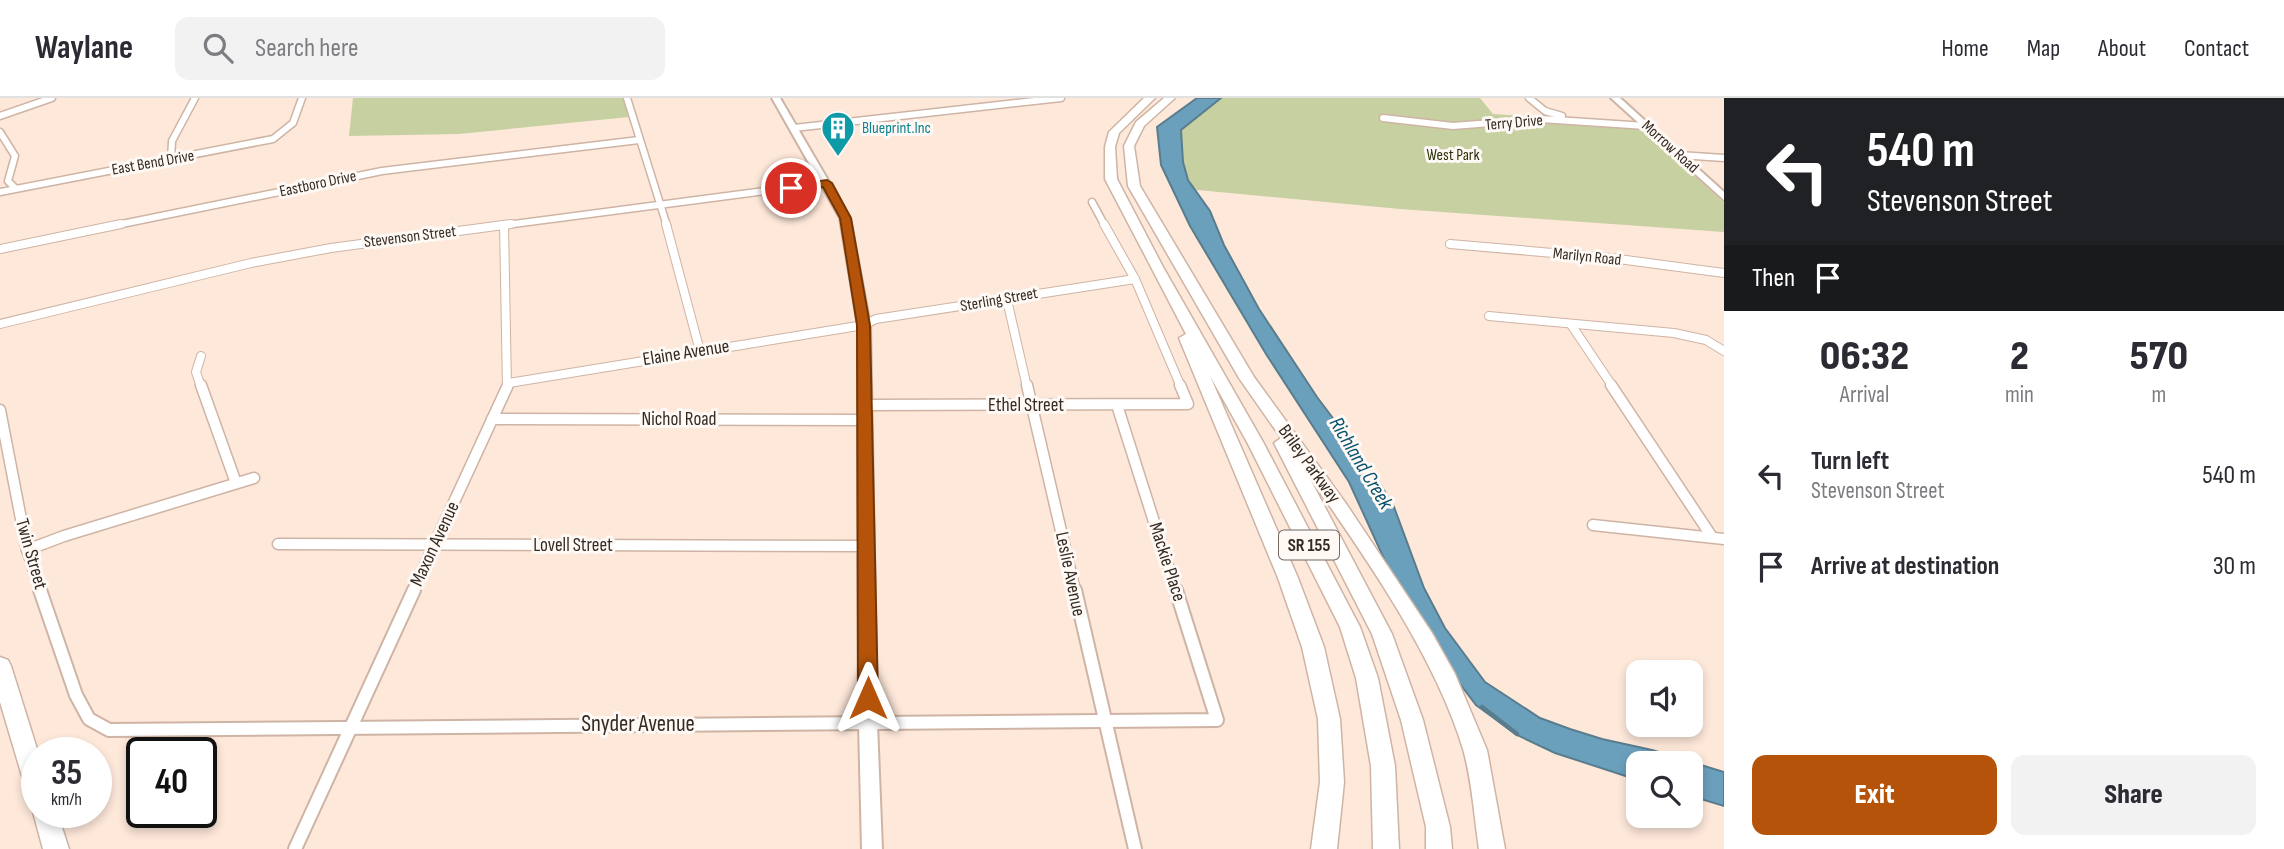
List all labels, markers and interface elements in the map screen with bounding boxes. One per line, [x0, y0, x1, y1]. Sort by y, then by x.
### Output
search box [175, 17, 665, 80]
text: Waylane [35, 28, 133, 68]
icon: search [199, 29, 237, 67]
text: Search here [255, 33, 358, 64]
text: Home [1941, 34, 1989, 63]
text: Map [2027, 34, 2060, 63]
text: About [2098, 34, 2146, 63]
text: Contact [2184, 34, 2249, 63]
building icon: Blueprint.Inc [819, 109, 857, 158]
street label: Terry Drive [1484, 111, 1544, 135]
street label: Morrow Road [1638, 117, 1702, 177]
place label: Blueprint.Inc [862, 119, 931, 138]
text: 540 m [1867, 122, 1975, 181]
icon: left [1752, 126, 1843, 217]
street label: East Bend Drive [110, 146, 196, 180]
park label: West Park [1426, 146, 1480, 165]
pin [761, 158, 821, 218]
street label: Eastboro Drive [278, 167, 358, 201]
icon: arrive [772, 169, 810, 207]
text: Stevenson Street [1867, 182, 2053, 221]
street label: Stevenson Street [363, 222, 457, 252]
street label: Marilyn Road [1552, 244, 1622, 270]
icon: arrive [1809, 259, 1847, 297]
text: Then [1752, 263, 1795, 294]
street label: Sterling Street [959, 284, 1039, 316]
text: 06:32 [1820, 331, 1909, 382]
text: 2 [2010, 331, 2029, 382]
text: 570 [2130, 331, 2188, 382]
street label: Elaine Avenue [641, 335, 731, 371]
text: Arrival [1840, 381, 1889, 409]
text: min [2005, 381, 2034, 409]
text: m [2152, 381, 2166, 409]
street label: Ethel Street [988, 394, 1064, 417]
street label: Nichol Road [641, 408, 717, 431]
water label: Richland Creek [1324, 412, 1399, 515]
street label: Briley Parkway [1273, 420, 1346, 508]
text: Turn left [1811, 446, 1889, 477]
icon: left [1752, 457, 1790, 495]
text: 540 m [2202, 460, 2256, 491]
text: Stevenson Street [1811, 477, 1944, 505]
street label: Maxon Avenue [405, 498, 465, 590]
street label: Twin Street [10, 516, 52, 592]
street label: Mackie Place [1143, 520, 1191, 604]
street label: Leslie Avenue [1050, 530, 1090, 618]
road number: SR 155 [1279, 530, 1339, 560]
street label: Lovell Street [533, 534, 613, 557]
icon: arrive [1752, 548, 1790, 586]
text: Arrive at destination [1811, 551, 1999, 582]
text: 30 m [2213, 551, 2256, 582]
map controls [1626, 660, 1703, 828]
button: sound [1626, 660, 1703, 737]
position arrow [831, 661, 905, 735]
street label: Snyder Avenue [581, 710, 695, 738]
speed limit sign: 40 [126, 737, 217, 828]
button: search [1626, 751, 1703, 828]
text: 35 [51, 752, 82, 795]
button: Exit [1752, 755, 1997, 835]
button: Share [2011, 755, 2256, 835]
text: km/h [51, 789, 82, 810]

